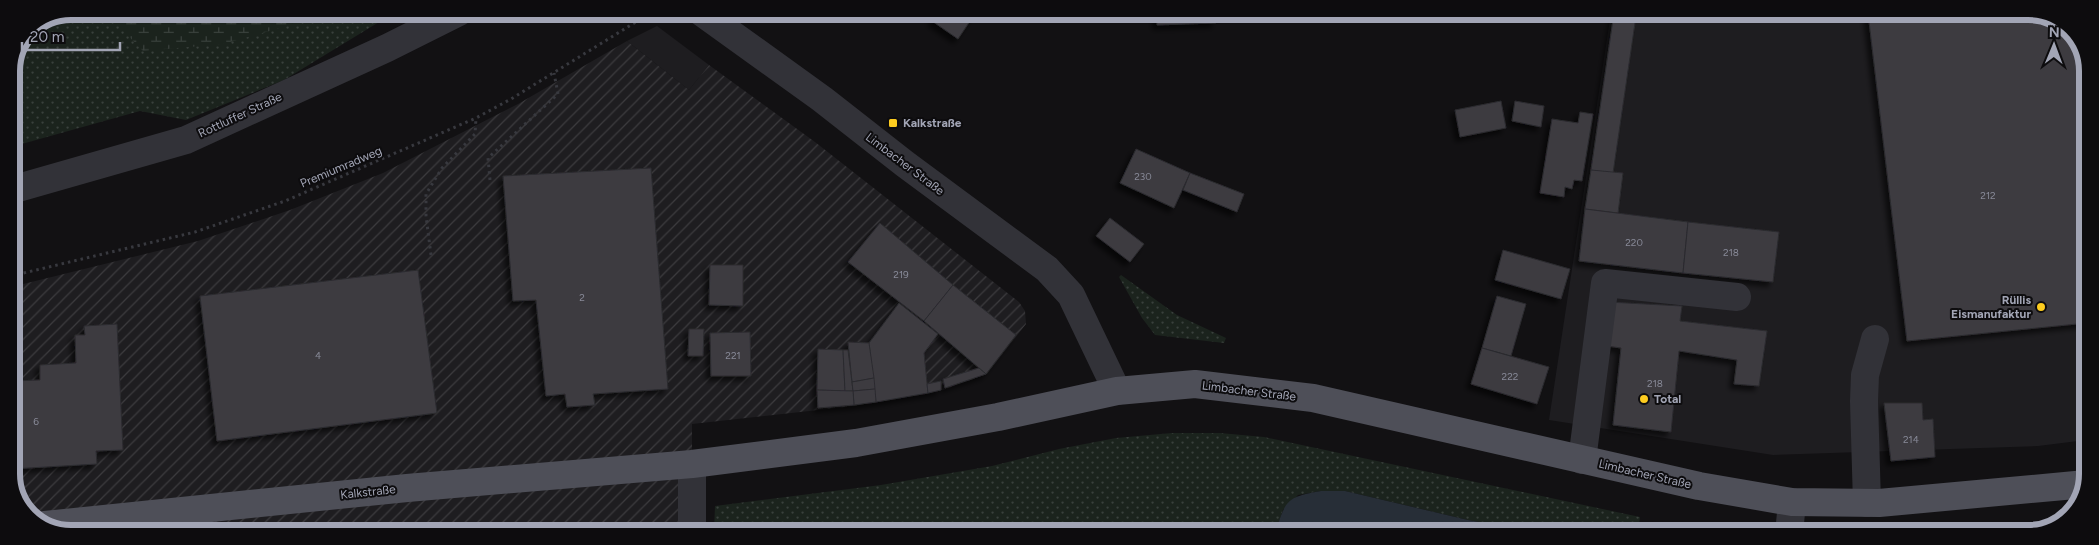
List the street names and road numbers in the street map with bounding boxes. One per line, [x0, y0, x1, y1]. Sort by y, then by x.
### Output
street label: Rottluffer Straße [196, 89, 284, 141]
street label: Limbacher Straße [863, 130, 947, 198]
street label: Premiumradweg [298, 143, 384, 191]
street label: Limbacher Straße [1201, 378, 1297, 404]
street label: Limbacher Straße [1597, 457, 1693, 492]
street label: Kalkstraße [340, 482, 397, 502]

